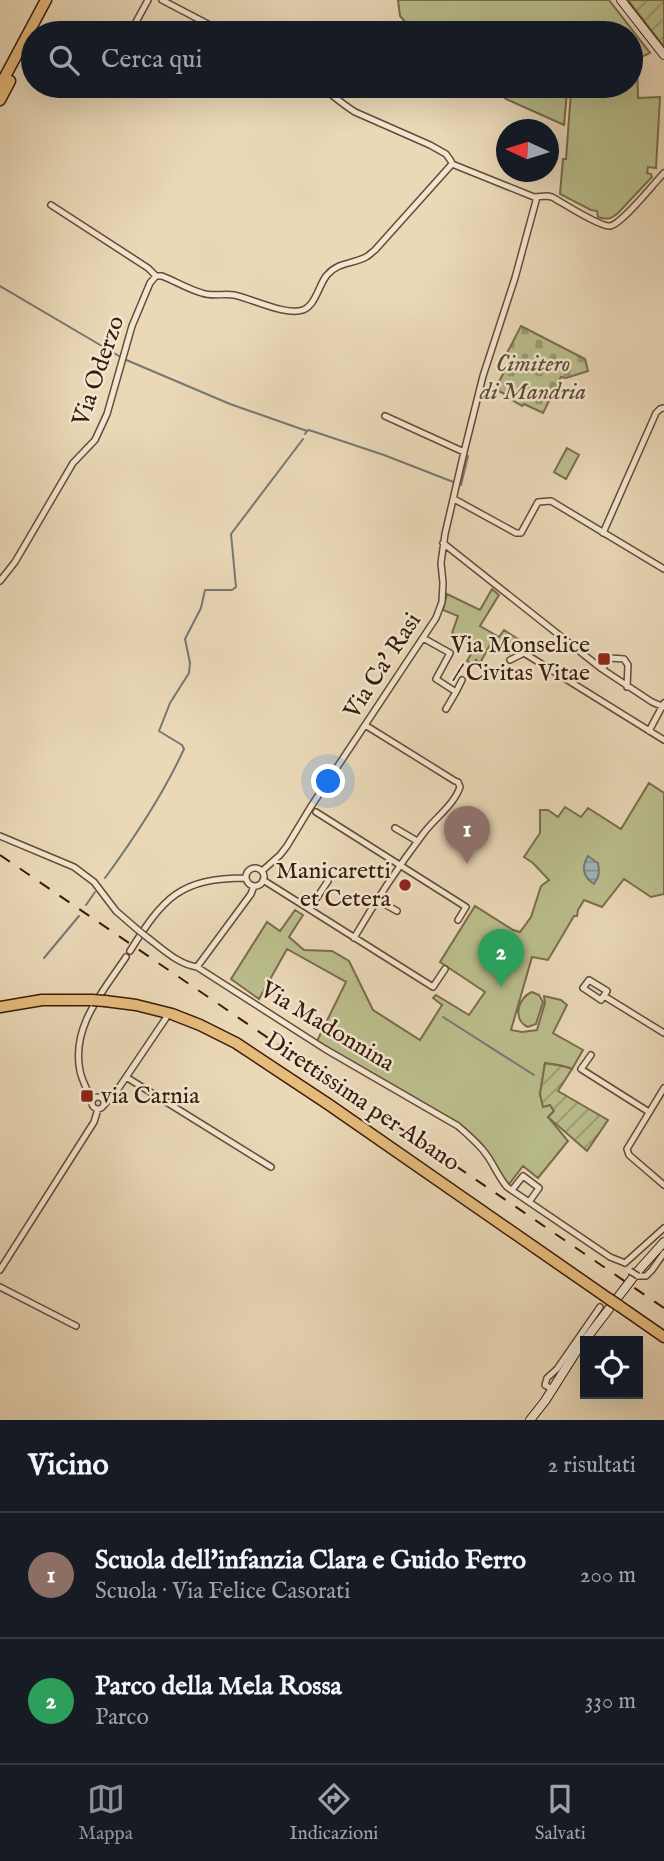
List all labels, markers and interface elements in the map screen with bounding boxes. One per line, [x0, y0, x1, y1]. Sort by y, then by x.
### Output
search box [21, 21, 643, 98]
icon: search [45, 41, 83, 79]
text: Cerca qui [101, 43, 202, 76]
north arrow [496, 119, 559, 182]
street label: Via Oderzo [65, 312, 132, 431]
park label: Cimitero di Mandria [479, 349, 586, 408]
street label: Via Ca' Rasi [337, 607, 429, 726]
place label: Via Monselice / Civitas Vitae [450, 630, 590, 689]
marker: Via Monselice / Civitas Vitae [596, 651, 612, 667]
your location [311, 764, 345, 798]
pin: 1 [444, 806, 490, 864]
place label: Manicaretti et Cetera [276, 856, 392, 915]
marker: Manicaretti et Cetera [397, 877, 413, 893]
pin: 2 [478, 929, 524, 987]
street label: Via Madonnina [253, 974, 400, 1080]
street label: Direttissima per Abano [258, 1025, 466, 1179]
place label: via Carnia [101, 1081, 200, 1112]
marker: via Carnia [79, 1088, 95, 1104]
map controls [580, 1336, 643, 1399]
button: locate [580, 1336, 643, 1399]
text: Vicino [28, 1447, 109, 1485]
text: 2 risultati [547, 1451, 636, 1480]
text: Scuola dell'infanzia Clara e Guido Ferro [95, 1544, 526, 1577]
text: 1 [47, 1561, 55, 1590]
text: 200 m [580, 1561, 636, 1590]
text: Scuola · Via Felice Casorati [95, 1577, 350, 1606]
text: Parco della Mela Rossa [95, 1670, 342, 1703]
text: 2 [46, 1687, 56, 1716]
text: 330 m [585, 1687, 636, 1716]
text: Parco [95, 1703, 149, 1732]
tab: Mappa [78, 1780, 133, 1846]
tab: Indicazioni [289, 1780, 378, 1846]
tab: Salvati [535, 1780, 586, 1846]

